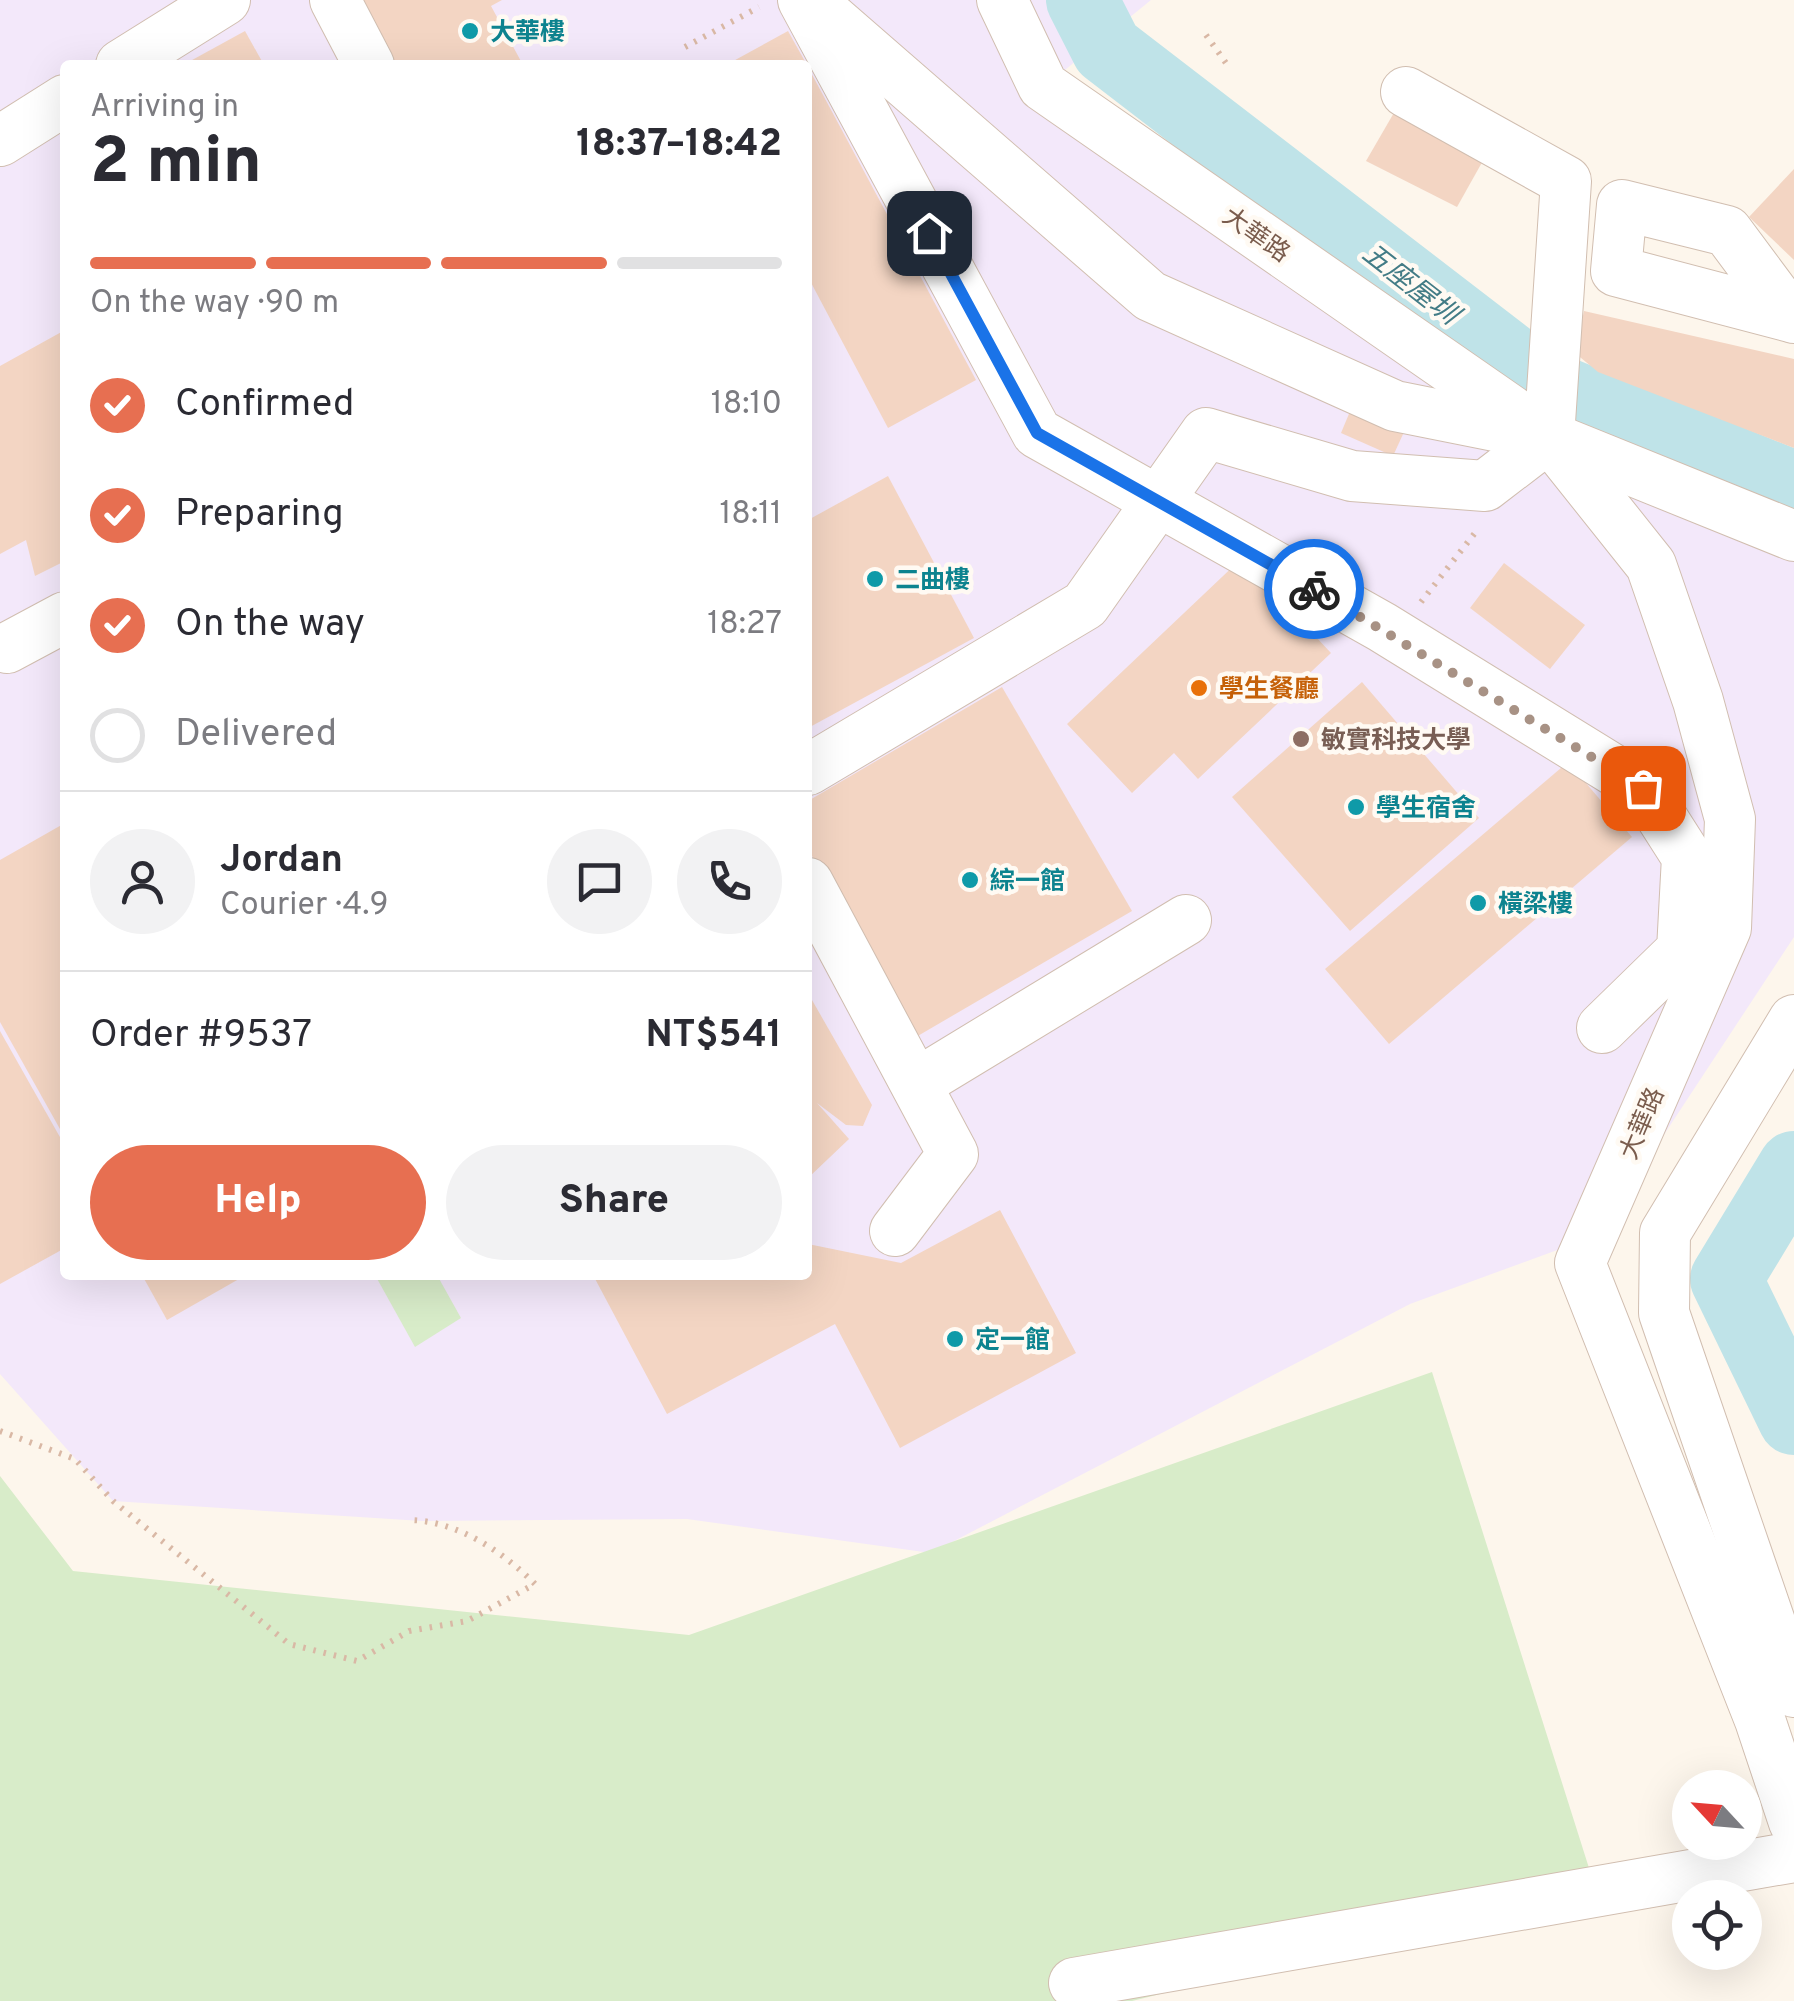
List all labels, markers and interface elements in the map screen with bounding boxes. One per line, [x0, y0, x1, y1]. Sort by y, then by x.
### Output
place label: 大華樓 [490, 18, 565, 50]
marker: 大華樓 [459, 20, 481, 42]
text: Arriving in [90, 88, 239, 128]
text: 18:37–18:42 [576, 121, 782, 170]
text: 2 min [90, 124, 262, 206]
pin [887, 191, 972, 276]
street label: 大華路 [1215, 202, 1295, 271]
icon: home [902, 206, 957, 261]
water label: 五座屋圳 [1354, 237, 1468, 336]
text: On the way · 90 m [90, 284, 339, 324]
icon: check [90, 378, 145, 433]
text: Confirmed [175, 381, 354, 430]
text: 18:10 [711, 385, 782, 425]
icon: check [90, 488, 145, 543]
text: Preparing [175, 491, 344, 540]
text: 18:11 [719, 495, 782, 535]
courier [1264, 539, 1364, 639]
icon: bike [1287, 562, 1342, 617]
place label: 二曲樓 [895, 566, 970, 598]
marker: 二曲樓 [864, 568, 886, 590]
icon: check [90, 598, 145, 653]
text: On the way [175, 601, 365, 650]
text: 18:27 [707, 605, 782, 645]
place label: 學生餐廳 [1219, 675, 1319, 707]
marker: 學生餐廳 [1188, 677, 1210, 699]
text: Delivered [175, 711, 337, 760]
place label: 敏實科技大學 [1321, 726, 1471, 758]
marker: 敏實科技大學 [1290, 728, 1312, 750]
pin [1601, 746, 1686, 831]
icon: bag [1616, 761, 1671, 816]
place label: 學生宿舍 [1376, 794, 1476, 826]
marker: 學生宿舍 [1345, 796, 1367, 818]
button: person [90, 829, 195, 934]
button: chat [547, 829, 652, 934]
button: phone [677, 829, 782, 934]
text: Jordan [220, 837, 343, 886]
place label: 綜一館 [990, 867, 1065, 899]
marker: 綜一館 [959, 869, 981, 891]
text: Courier · 4.9 [220, 886, 389, 926]
place label: 橫梁樓 [1498, 890, 1573, 922]
marker: 橫梁樓 [1467, 892, 1489, 914]
text: Order #9537 [90, 1012, 312, 1061]
text: NT$541 [645, 1012, 782, 1061]
street label: 大華路 [1614, 1083, 1673, 1165]
button: Help [90, 1145, 426, 1260]
button: Share [446, 1145, 782, 1260]
place label: 定一館 [975, 1326, 1050, 1358]
marker: 定一館 [944, 1328, 966, 1350]
north arrow [1672, 1770, 1762, 1860]
map controls [1672, 1770, 1762, 1970]
button: locate [1672, 1880, 1762, 1970]

